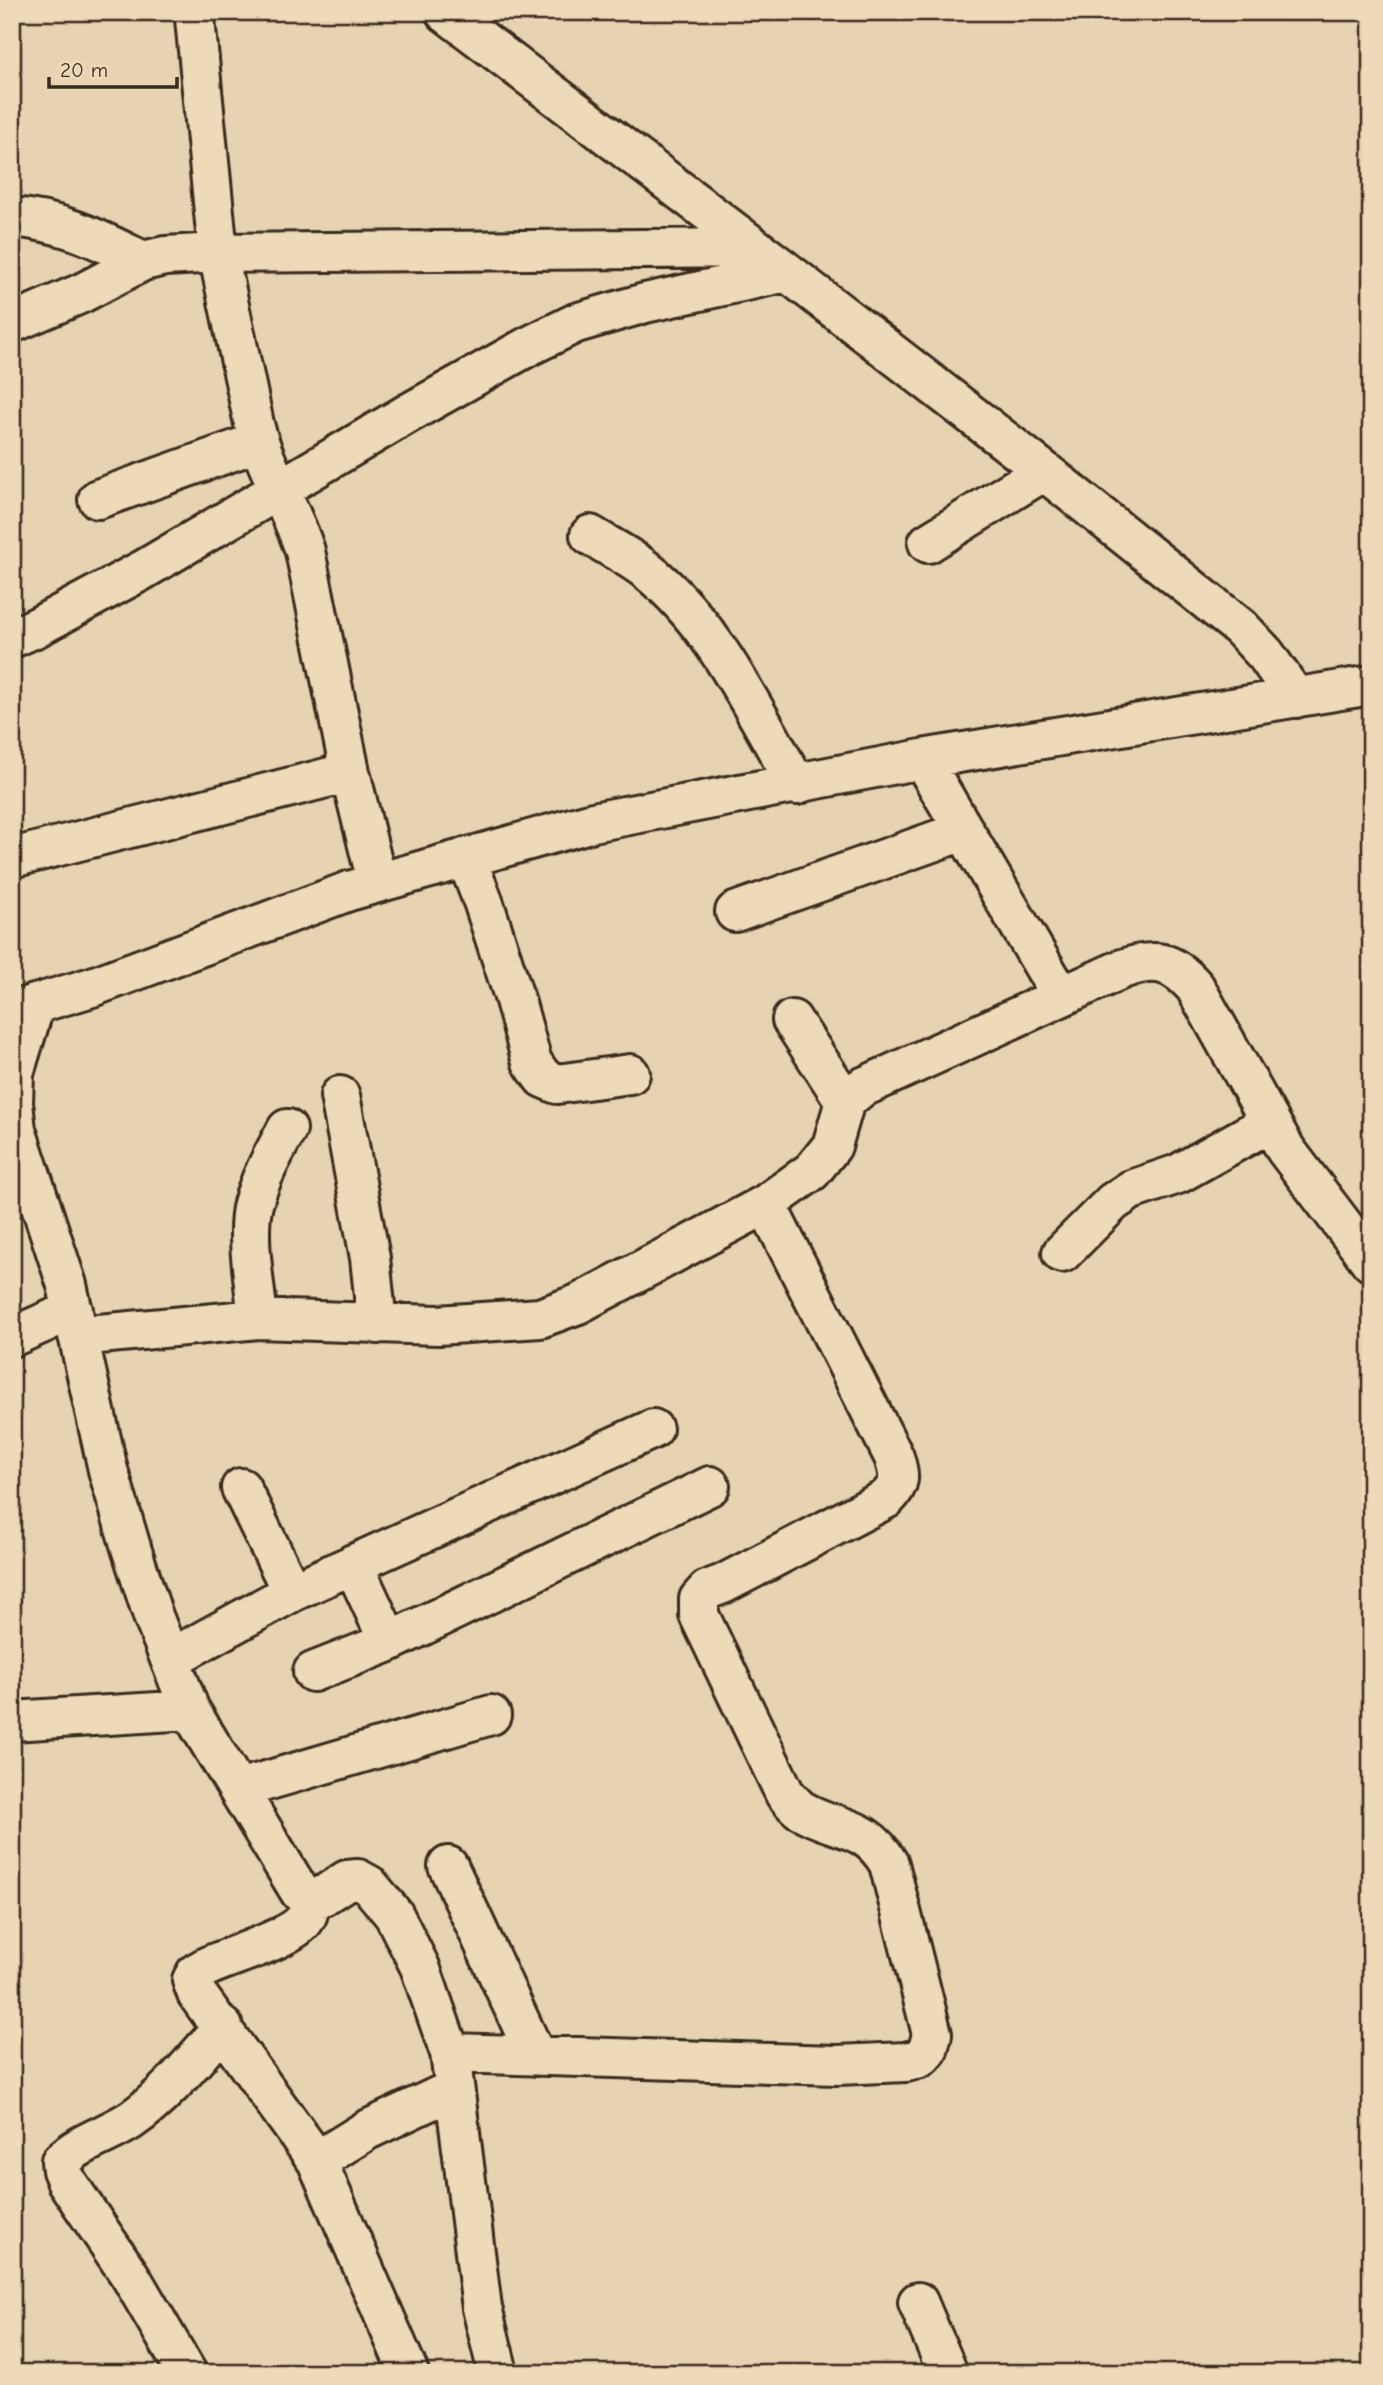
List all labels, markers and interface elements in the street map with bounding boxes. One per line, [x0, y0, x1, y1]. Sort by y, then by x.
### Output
scale bar [49, 46, 177, 90]
text: 20 m [60, 58, 108, 82]

